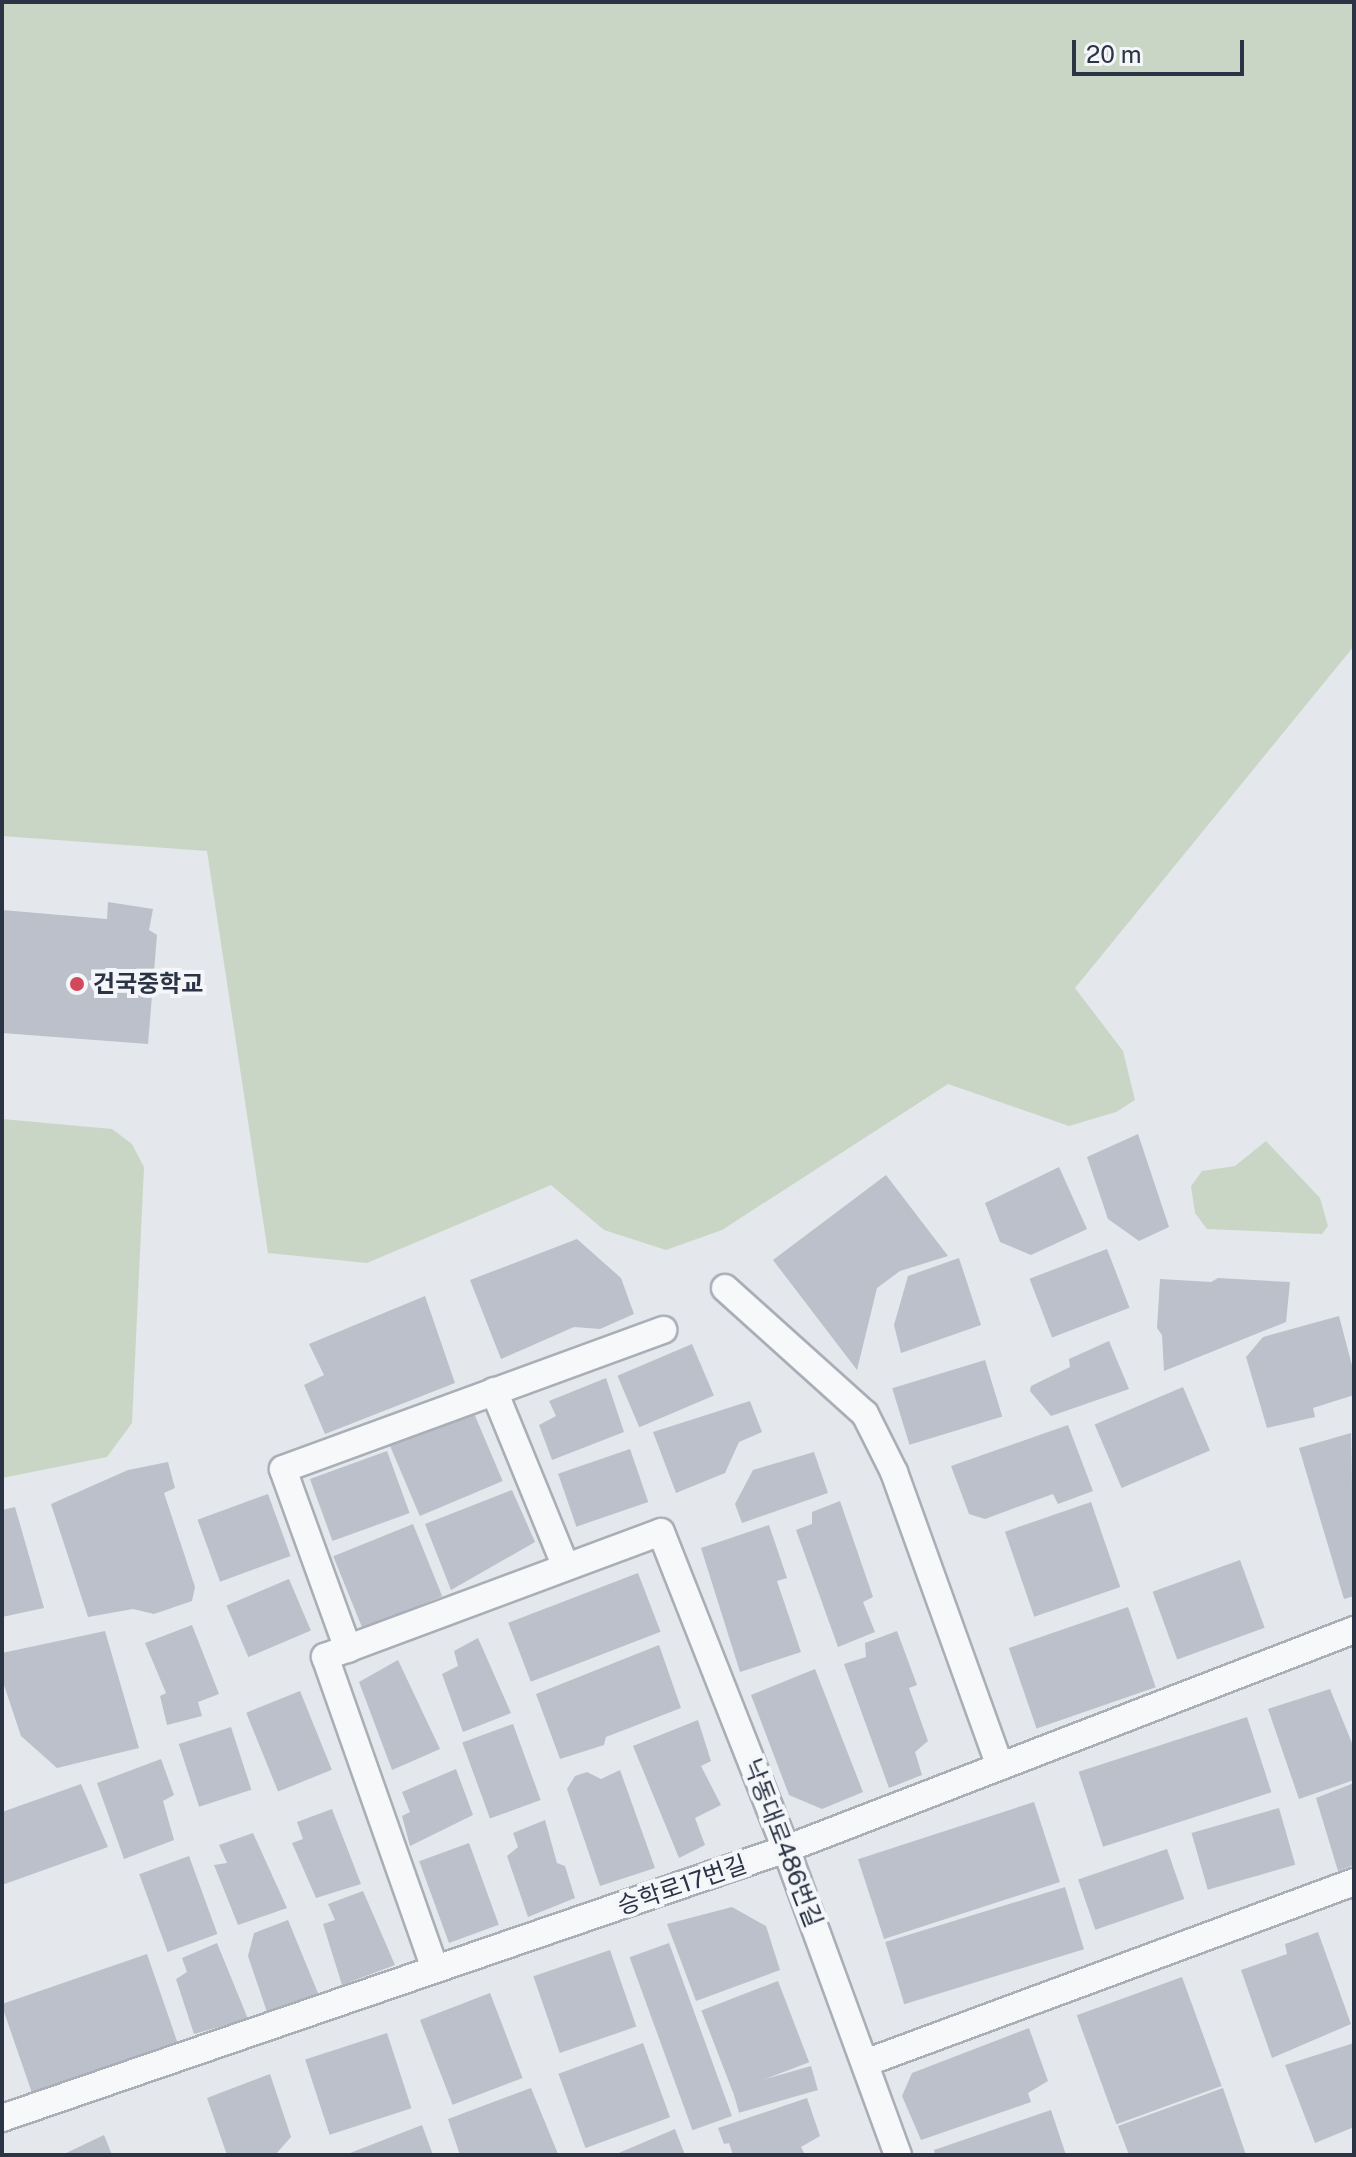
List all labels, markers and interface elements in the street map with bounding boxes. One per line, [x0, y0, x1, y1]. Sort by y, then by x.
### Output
scale bar [1076, 24, 1248, 74]
text: 20 m [1086, 40, 1142, 68]
place label: 건국중학교 [93, 970, 203, 998]
marker: 건국중학교 [68, 975, 86, 993]
street label: 낙동대로486번길 [738, 1755, 828, 1931]
street label: 승학로17번길 [614, 1849, 750, 1921]

